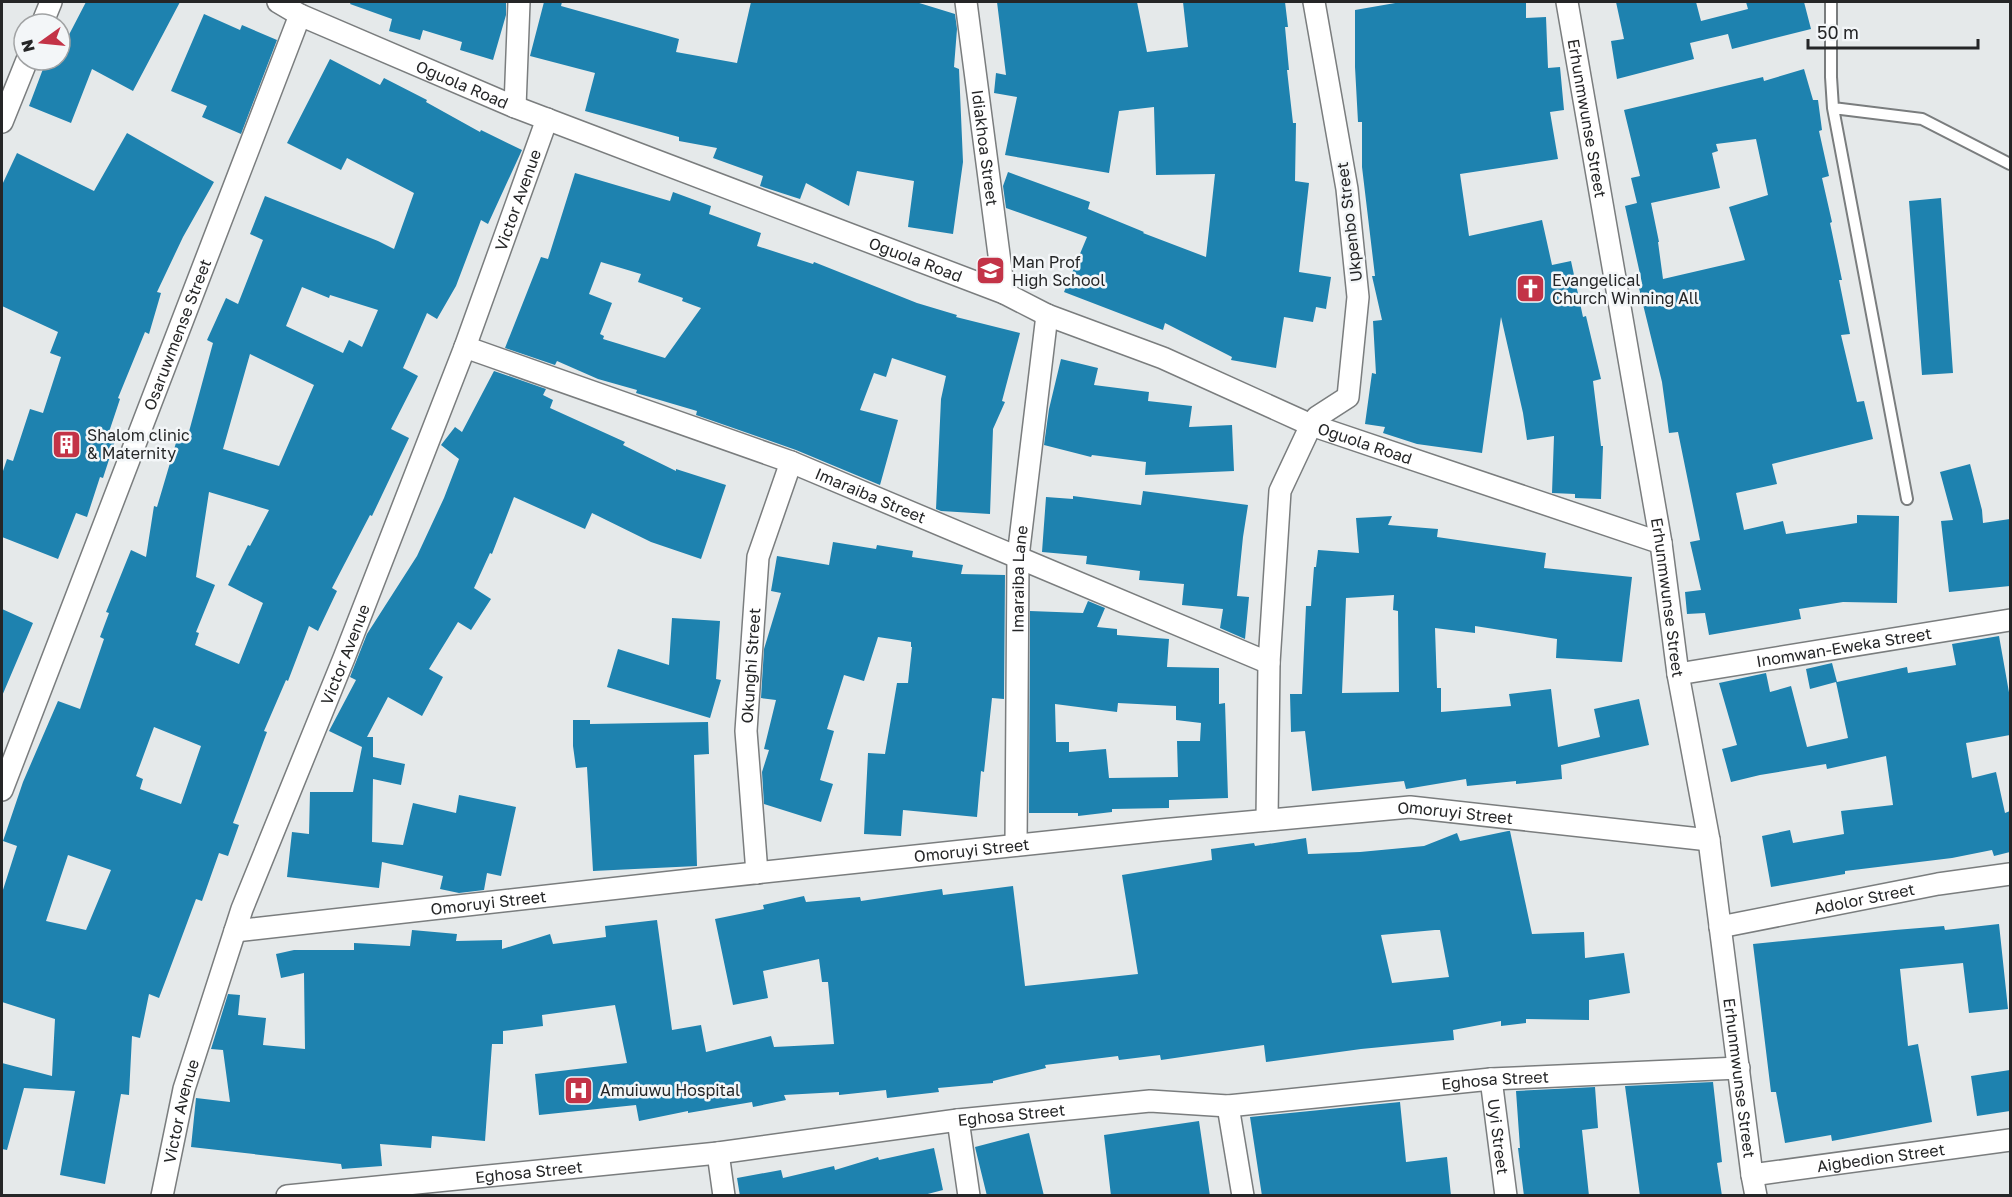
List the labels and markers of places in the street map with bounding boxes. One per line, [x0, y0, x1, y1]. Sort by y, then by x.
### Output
place label: Man Prof High School [1012, 252, 1105, 290]
school or university icon: Man Prof High School [975, 255, 1007, 287]
place label: Evangelical Church Winning All [1552, 270, 1699, 308]
church icon: Evangelical Church Winning All [1515, 273, 1547, 305]
place label: Shalom clinic & Maternity [87, 425, 190, 463]
building icon: Shalom clinic & Maternity [50, 428, 82, 460]
hospital icon: Amuiuwu Hospital [563, 1074, 595, 1106]
place label: Amuiuwu Hospital [600, 1080, 740, 1100]

